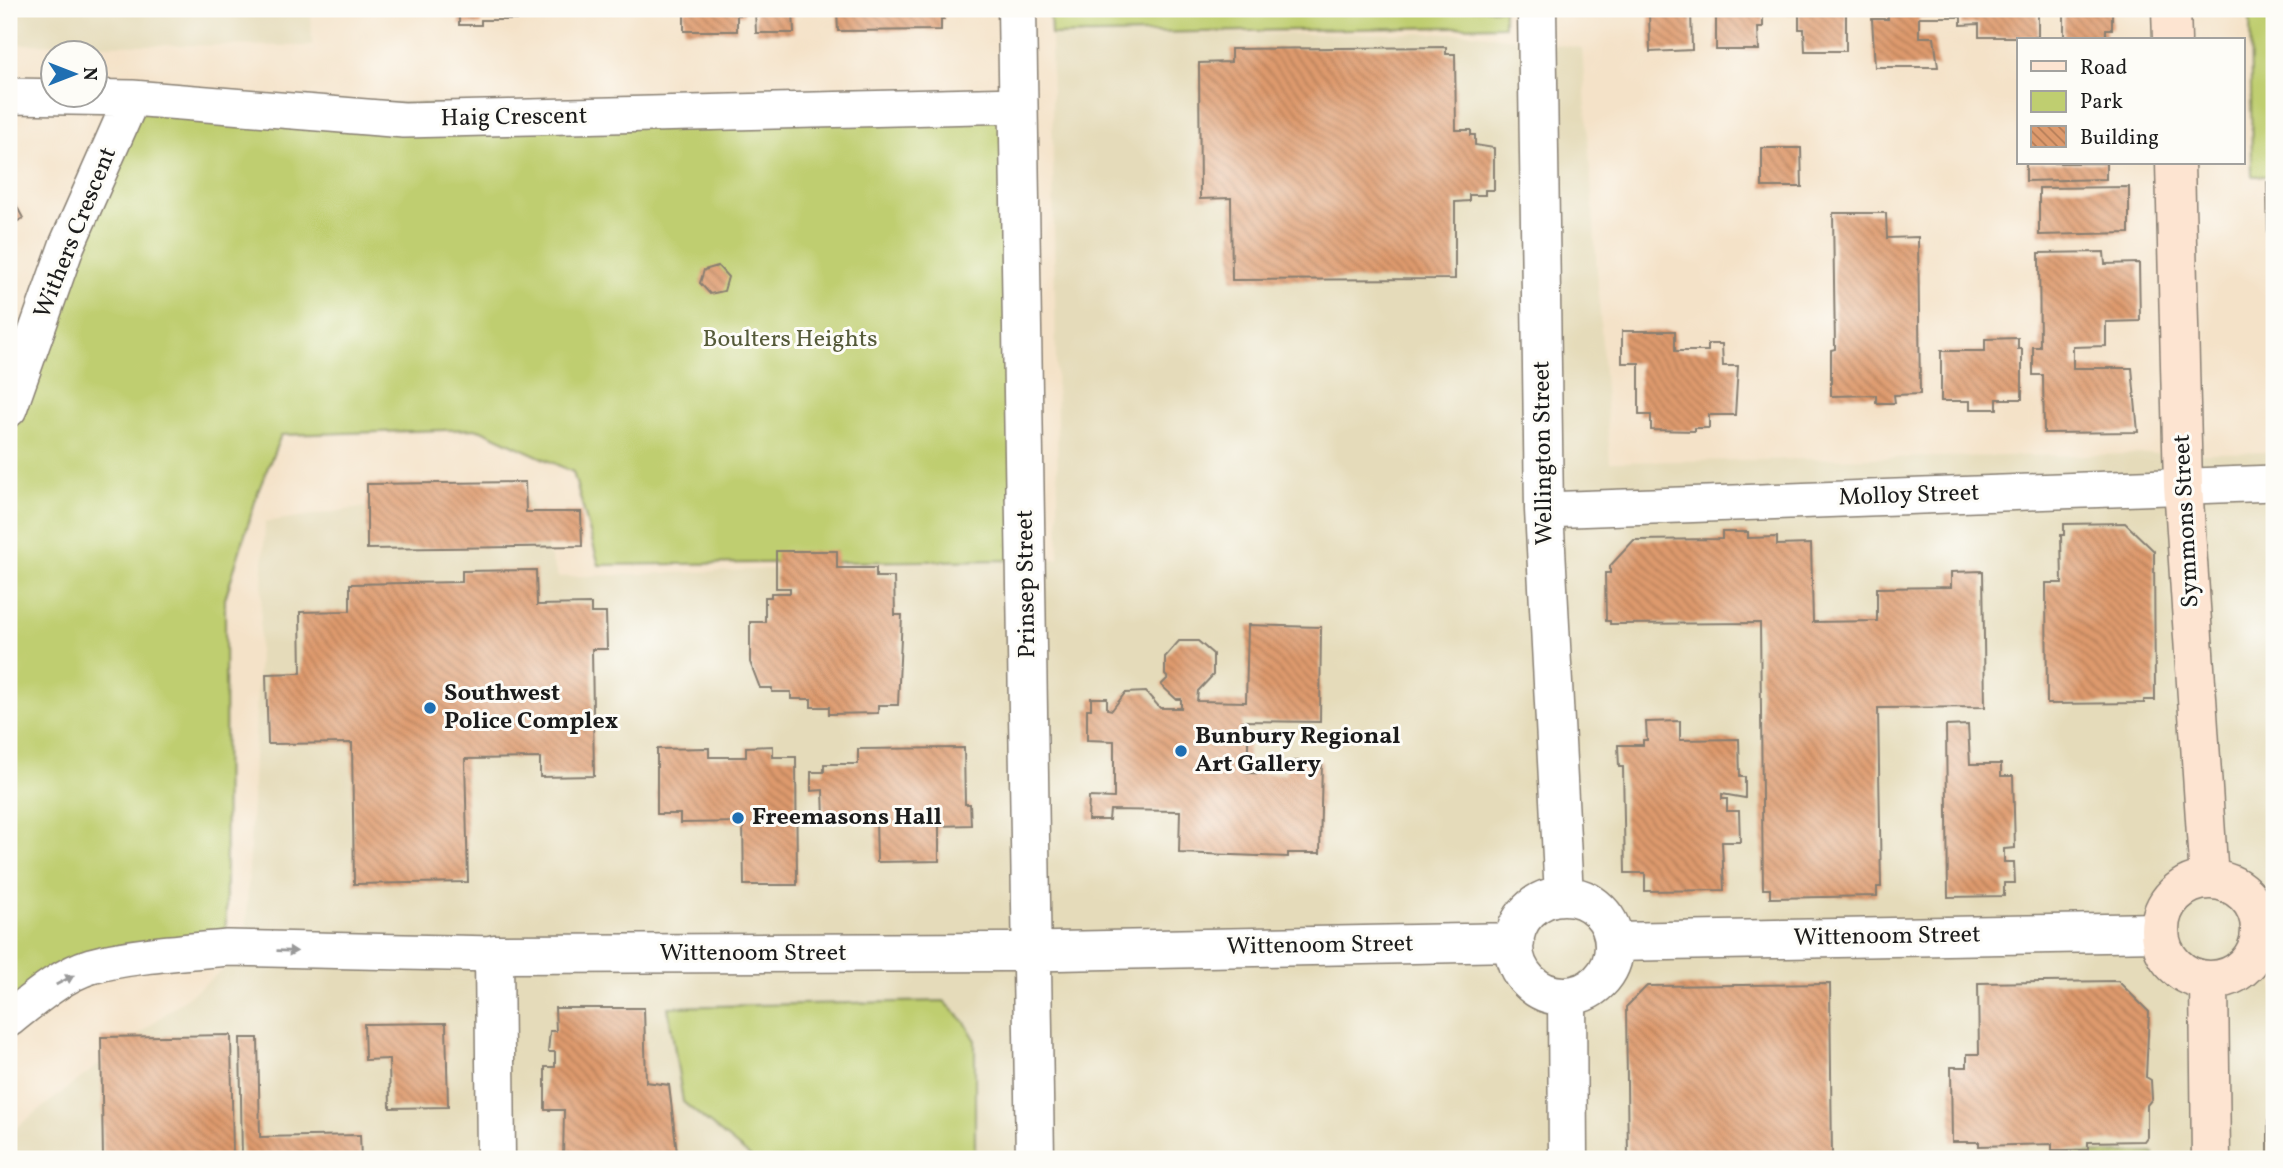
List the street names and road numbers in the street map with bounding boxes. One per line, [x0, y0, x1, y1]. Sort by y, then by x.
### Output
street label: Haig Crescent [440, 100, 588, 136]
street label: Withers Crescent [26, 142, 126, 324]
street label: Wellington Street [1525, 360, 1563, 546]
street label: Symmons Street [2165, 433, 2209, 609]
street label: Molloy Street [1838, 477, 1980, 515]
street label: Prinsep Street [1009, 509, 1045, 659]
street label: Wittenoom Street [1793, 918, 1981, 956]
street label: Wittenoom Street [1226, 927, 1414, 965]
street label: Wittenoom Street [659, 937, 847, 971]

